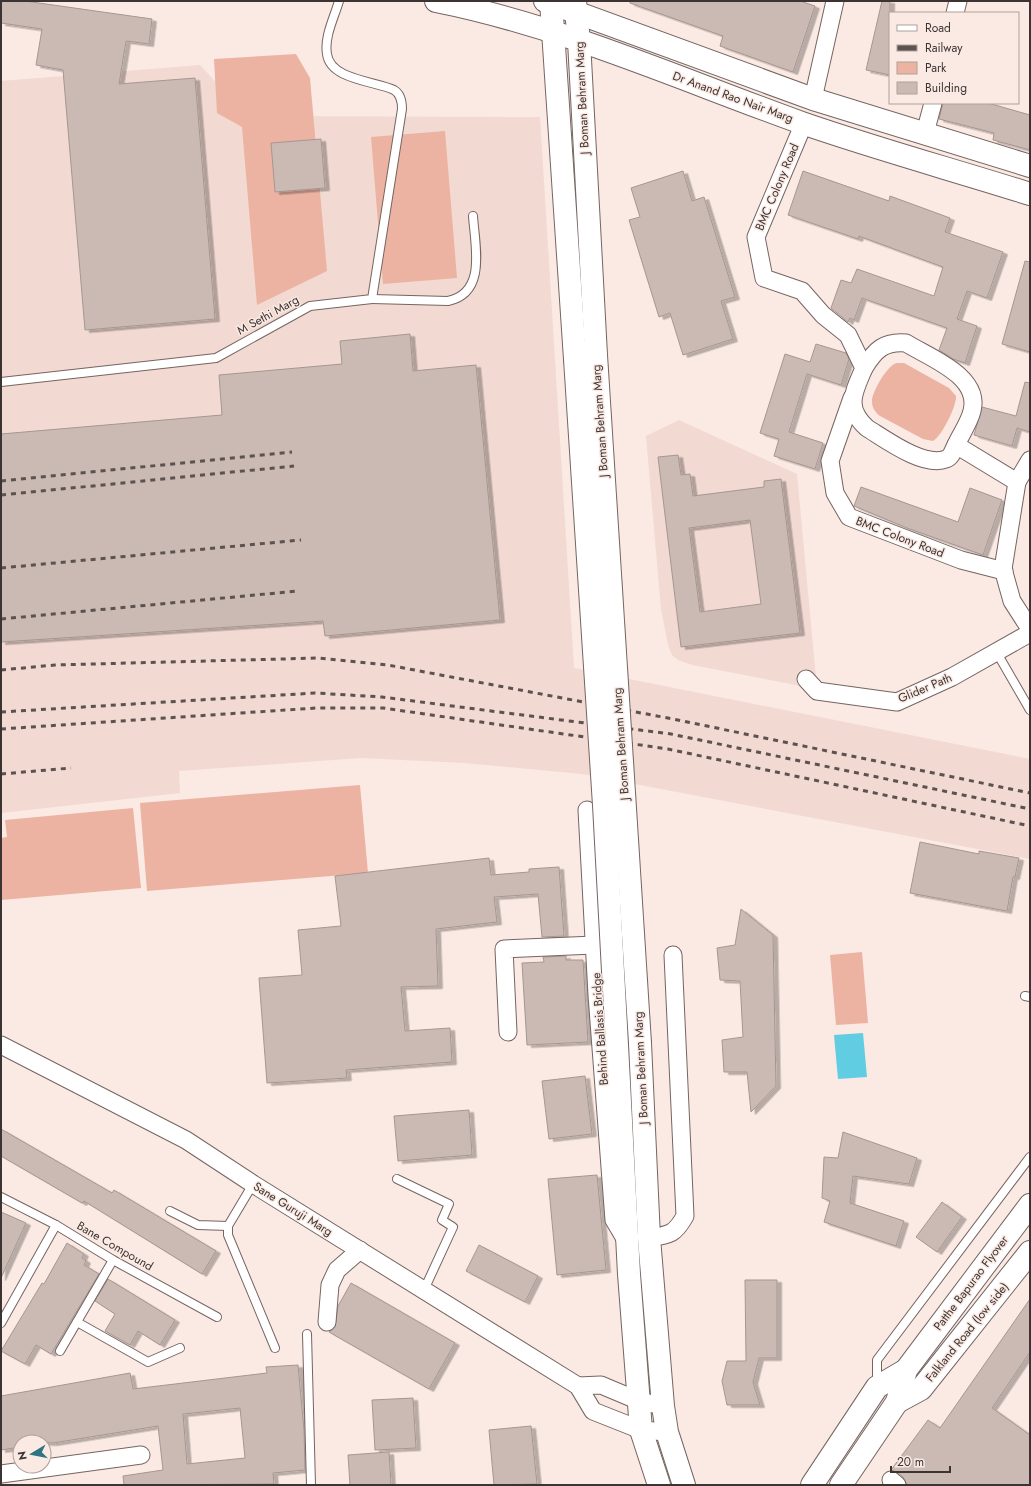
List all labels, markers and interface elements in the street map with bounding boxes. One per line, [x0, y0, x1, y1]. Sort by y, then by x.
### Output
legend [889, 12, 1019, 104]
text: Road [925, 19, 951, 37]
text: Railway [925, 39, 963, 57]
street label: J Boman Behram Marg [570, 41, 594, 157]
text: Park [925, 59, 947, 77]
street label: Dr Anand Rao Nair Marg [670, 67, 796, 127]
text: Building [925, 79, 967, 97]
street label: BMC Colony Road [750, 141, 804, 233]
street label: M Sethi Marg [234, 291, 302, 339]
street label: J Boman Behram Marg [587, 364, 613, 480]
street label: BMC Colony Road [853, 512, 947, 562]
street label: Glider Path [895, 669, 955, 707]
street label: J Boman Behram Marg [608, 687, 634, 803]
street label: Behind Ballasis Bridge [587, 972, 613, 1086]
street label: J Boman Behram Marg [629, 1011, 653, 1127]
street label: Sane Guruji Marg [250, 1177, 336, 1241]
street label: Bane Compound [73, 1217, 157, 1275]
street label: Patthe Bapurao Flyover [929, 1231, 1013, 1334]
street label: Falkland Road (low side) [921, 1278, 1013, 1386]
north arrow [12, 1434, 52, 1474]
scale bar [891, 1448, 950, 1474]
text: N [14, 1450, 31, 1461]
text: 20 m [897, 1453, 924, 1471]

